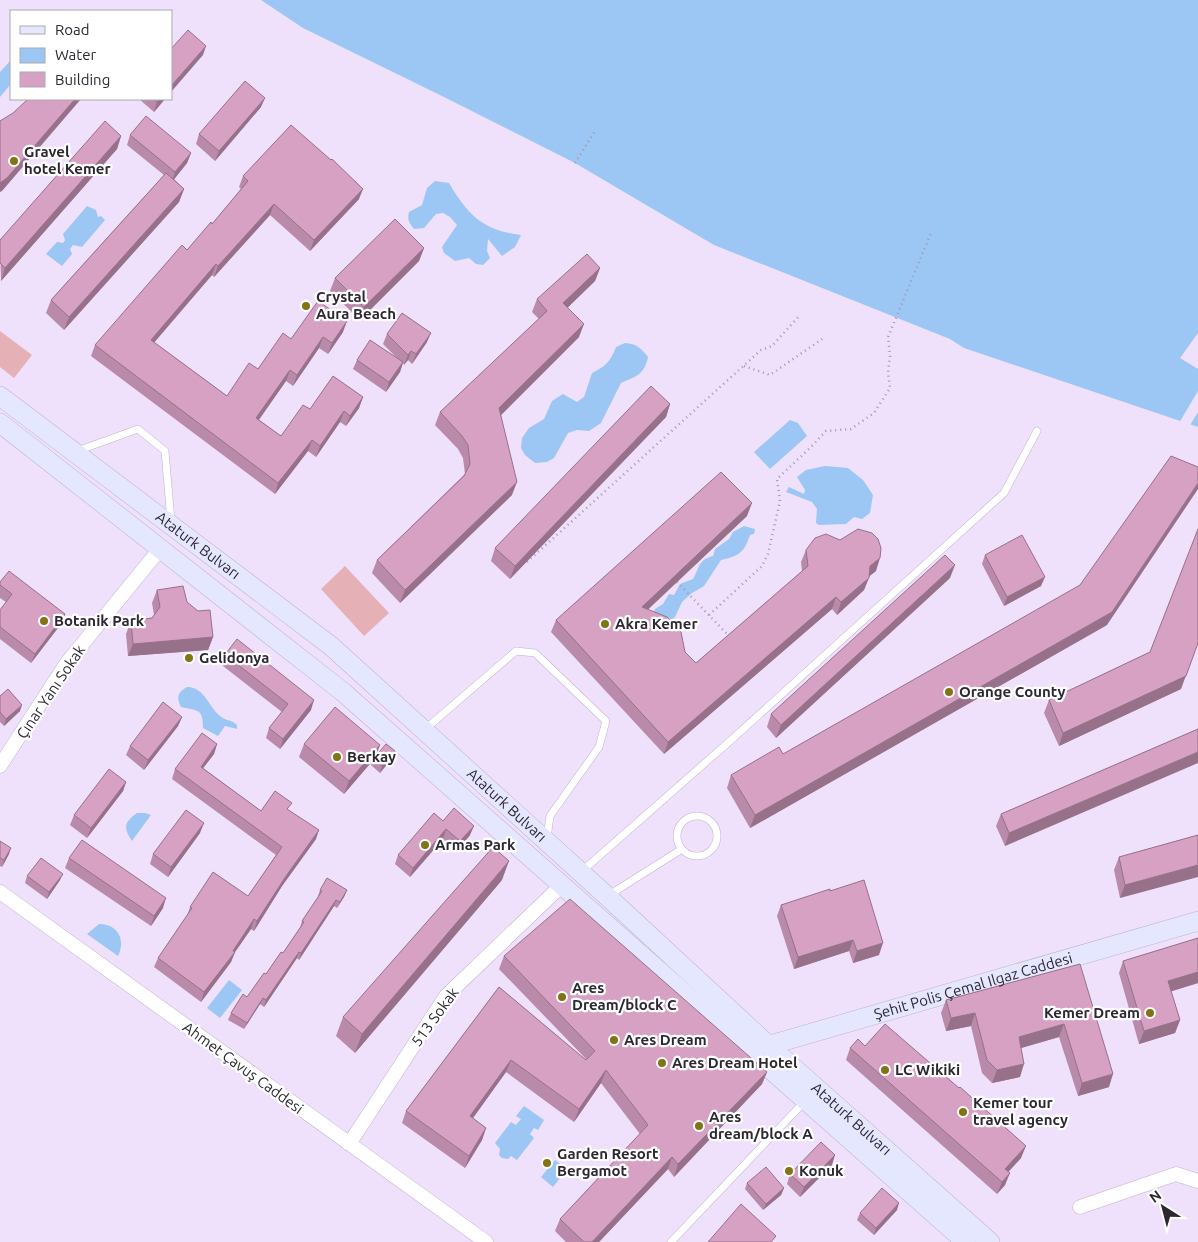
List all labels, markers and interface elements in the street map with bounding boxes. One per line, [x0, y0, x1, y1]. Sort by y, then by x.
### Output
legend [10, 10, 172, 100]
text: Road [55, 21, 90, 38]
text: Water [55, 46, 96, 63]
text: Building [55, 71, 110, 88]
place label: Gravel hotel Kemer [24, 143, 111, 177]
marker: Gravel hotel Kemer [8, 155, 20, 167]
place label: Crystal Aura Beach [316, 288, 396, 322]
marker: Crystal Aura Beach [300, 300, 312, 312]
street label: Ataturk Bulvarı [153, 508, 244, 582]
place label: Botanik Park [54, 612, 145, 629]
marker: Botanik Park [38, 615, 50, 627]
place label: Akra Kemer [615, 615, 698, 632]
marker: Akra Kemer [599, 618, 611, 630]
street label: Çınar Yanı Sokak [13, 641, 88, 742]
place label: Gelidonya [199, 649, 269, 666]
marker: Gelidonya [183, 652, 195, 664]
place label: Orange County [959, 683, 1065, 700]
marker: Orange County [943, 686, 955, 698]
place label: Berkay [347, 748, 396, 765]
marker: Berkay [331, 751, 343, 763]
street label: Ataturk Bulvarı [464, 765, 550, 845]
place label: Armas Park [435, 836, 516, 853]
marker: Armas Park [419, 839, 431, 851]
street label: Şehit Polis Çemal Ilgaz Caddesi [872, 949, 1074, 1023]
place label: Ares Dream/block C [572, 979, 677, 1013]
street label: 513 Sokak [408, 984, 462, 1049]
marker: Ares Dream/block C [556, 991, 568, 1003]
place label: Kemer Dream [1044, 1004, 1140, 1021]
marker: Kemer Dream [1144, 1007, 1156, 1019]
street label: Ahmet Çavuş Caddesi [180, 1018, 307, 1117]
place label: Ares Dream [624, 1031, 707, 1048]
marker: Ares Dream [608, 1034, 620, 1046]
place label: Ares Dream Hotel [672, 1054, 798, 1071]
marker: Ares Dream Hotel [656, 1057, 668, 1069]
place label: LC Wikiki [895, 1061, 960, 1078]
marker: LC Wikiki [879, 1064, 891, 1076]
street label: Ataturk Bulvarı [808, 1079, 895, 1158]
place label: Kemer tour travel agency [973, 1094, 1068, 1128]
marker: Kemer tour travel agency [957, 1106, 969, 1118]
place label: Ares dream/block A [709, 1108, 813, 1142]
marker: Ares dream/block A [693, 1120, 705, 1132]
place label: Garden Resort Bergamot [557, 1145, 659, 1179]
marker: Garden Resort Bergamot [541, 1157, 553, 1169]
place label: Konuk [799, 1162, 844, 1179]
marker: Konuk [783, 1165, 795, 1177]
north arrow [1138, 1182, 1188, 1232]
text: N [1146, 1187, 1164, 1206]

